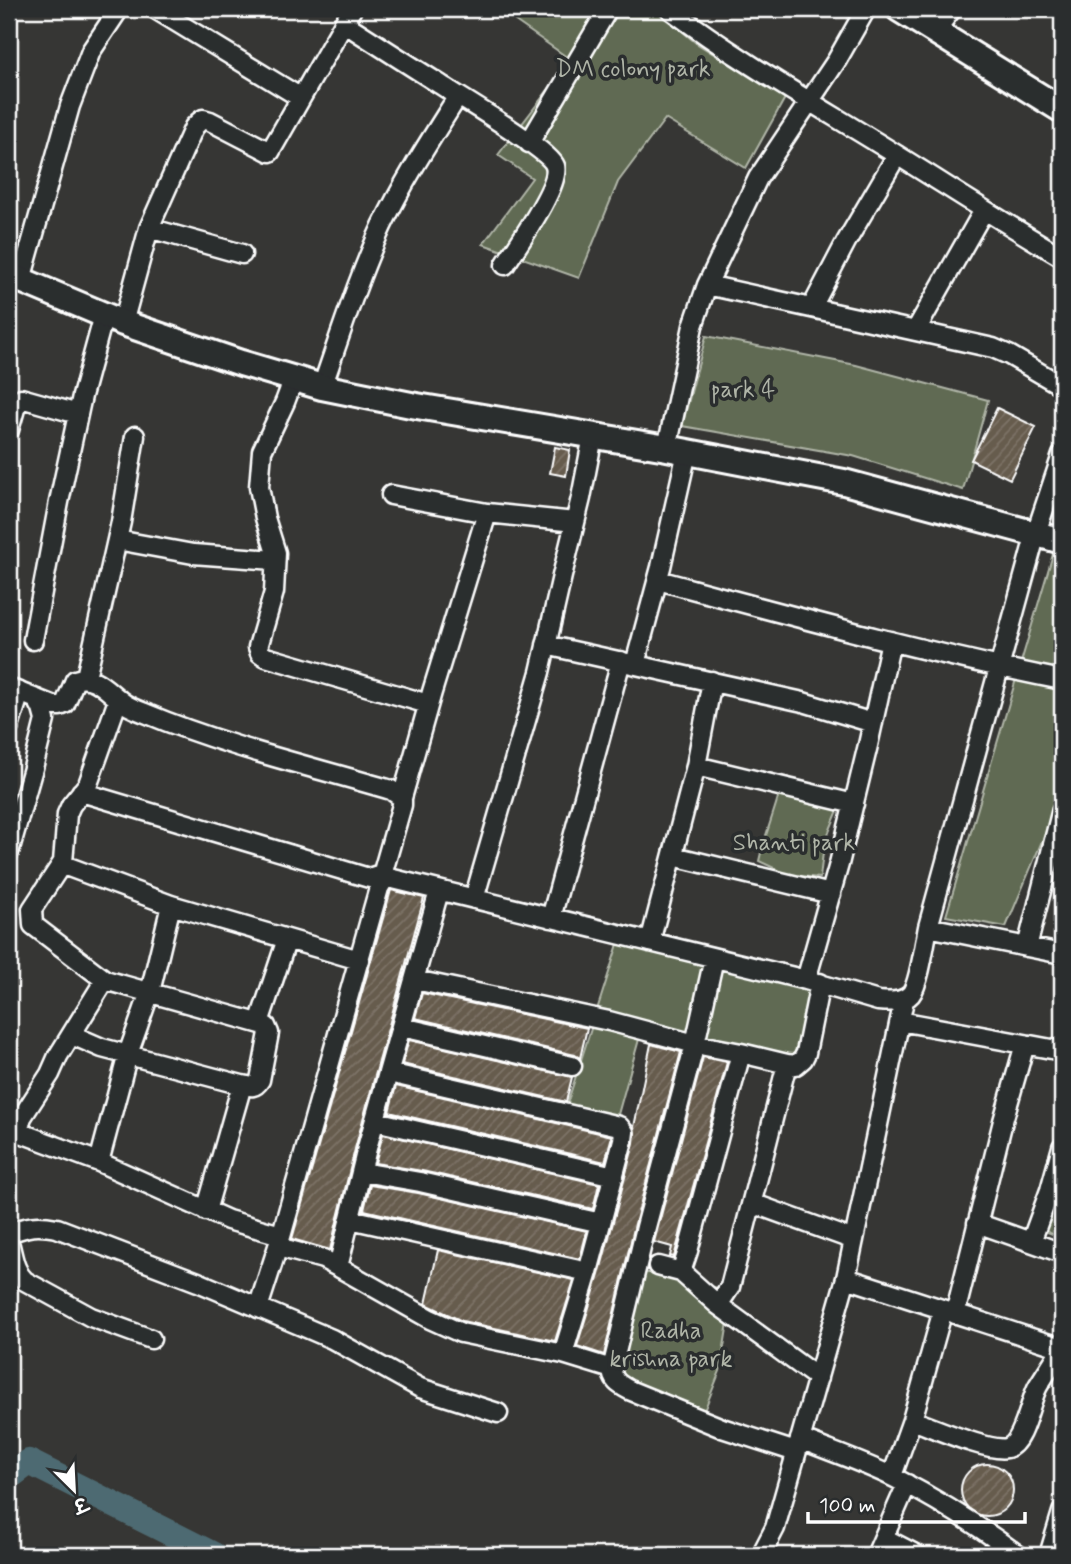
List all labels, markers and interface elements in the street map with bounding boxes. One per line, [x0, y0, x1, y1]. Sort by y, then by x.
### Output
park label: DM colony park [555, 54, 711, 85]
park label: park 4 [711, 375, 775, 406]
park label: Shanti park [733, 828, 855, 859]
park label: Radha krishna park [609, 1316, 733, 1375]
north arrow [38, 1456, 108, 1526]
scale bar [808, 1480, 1026, 1524]
text: उ [67, 1489, 93, 1519]
text: 100 m [819, 1492, 875, 1520]

